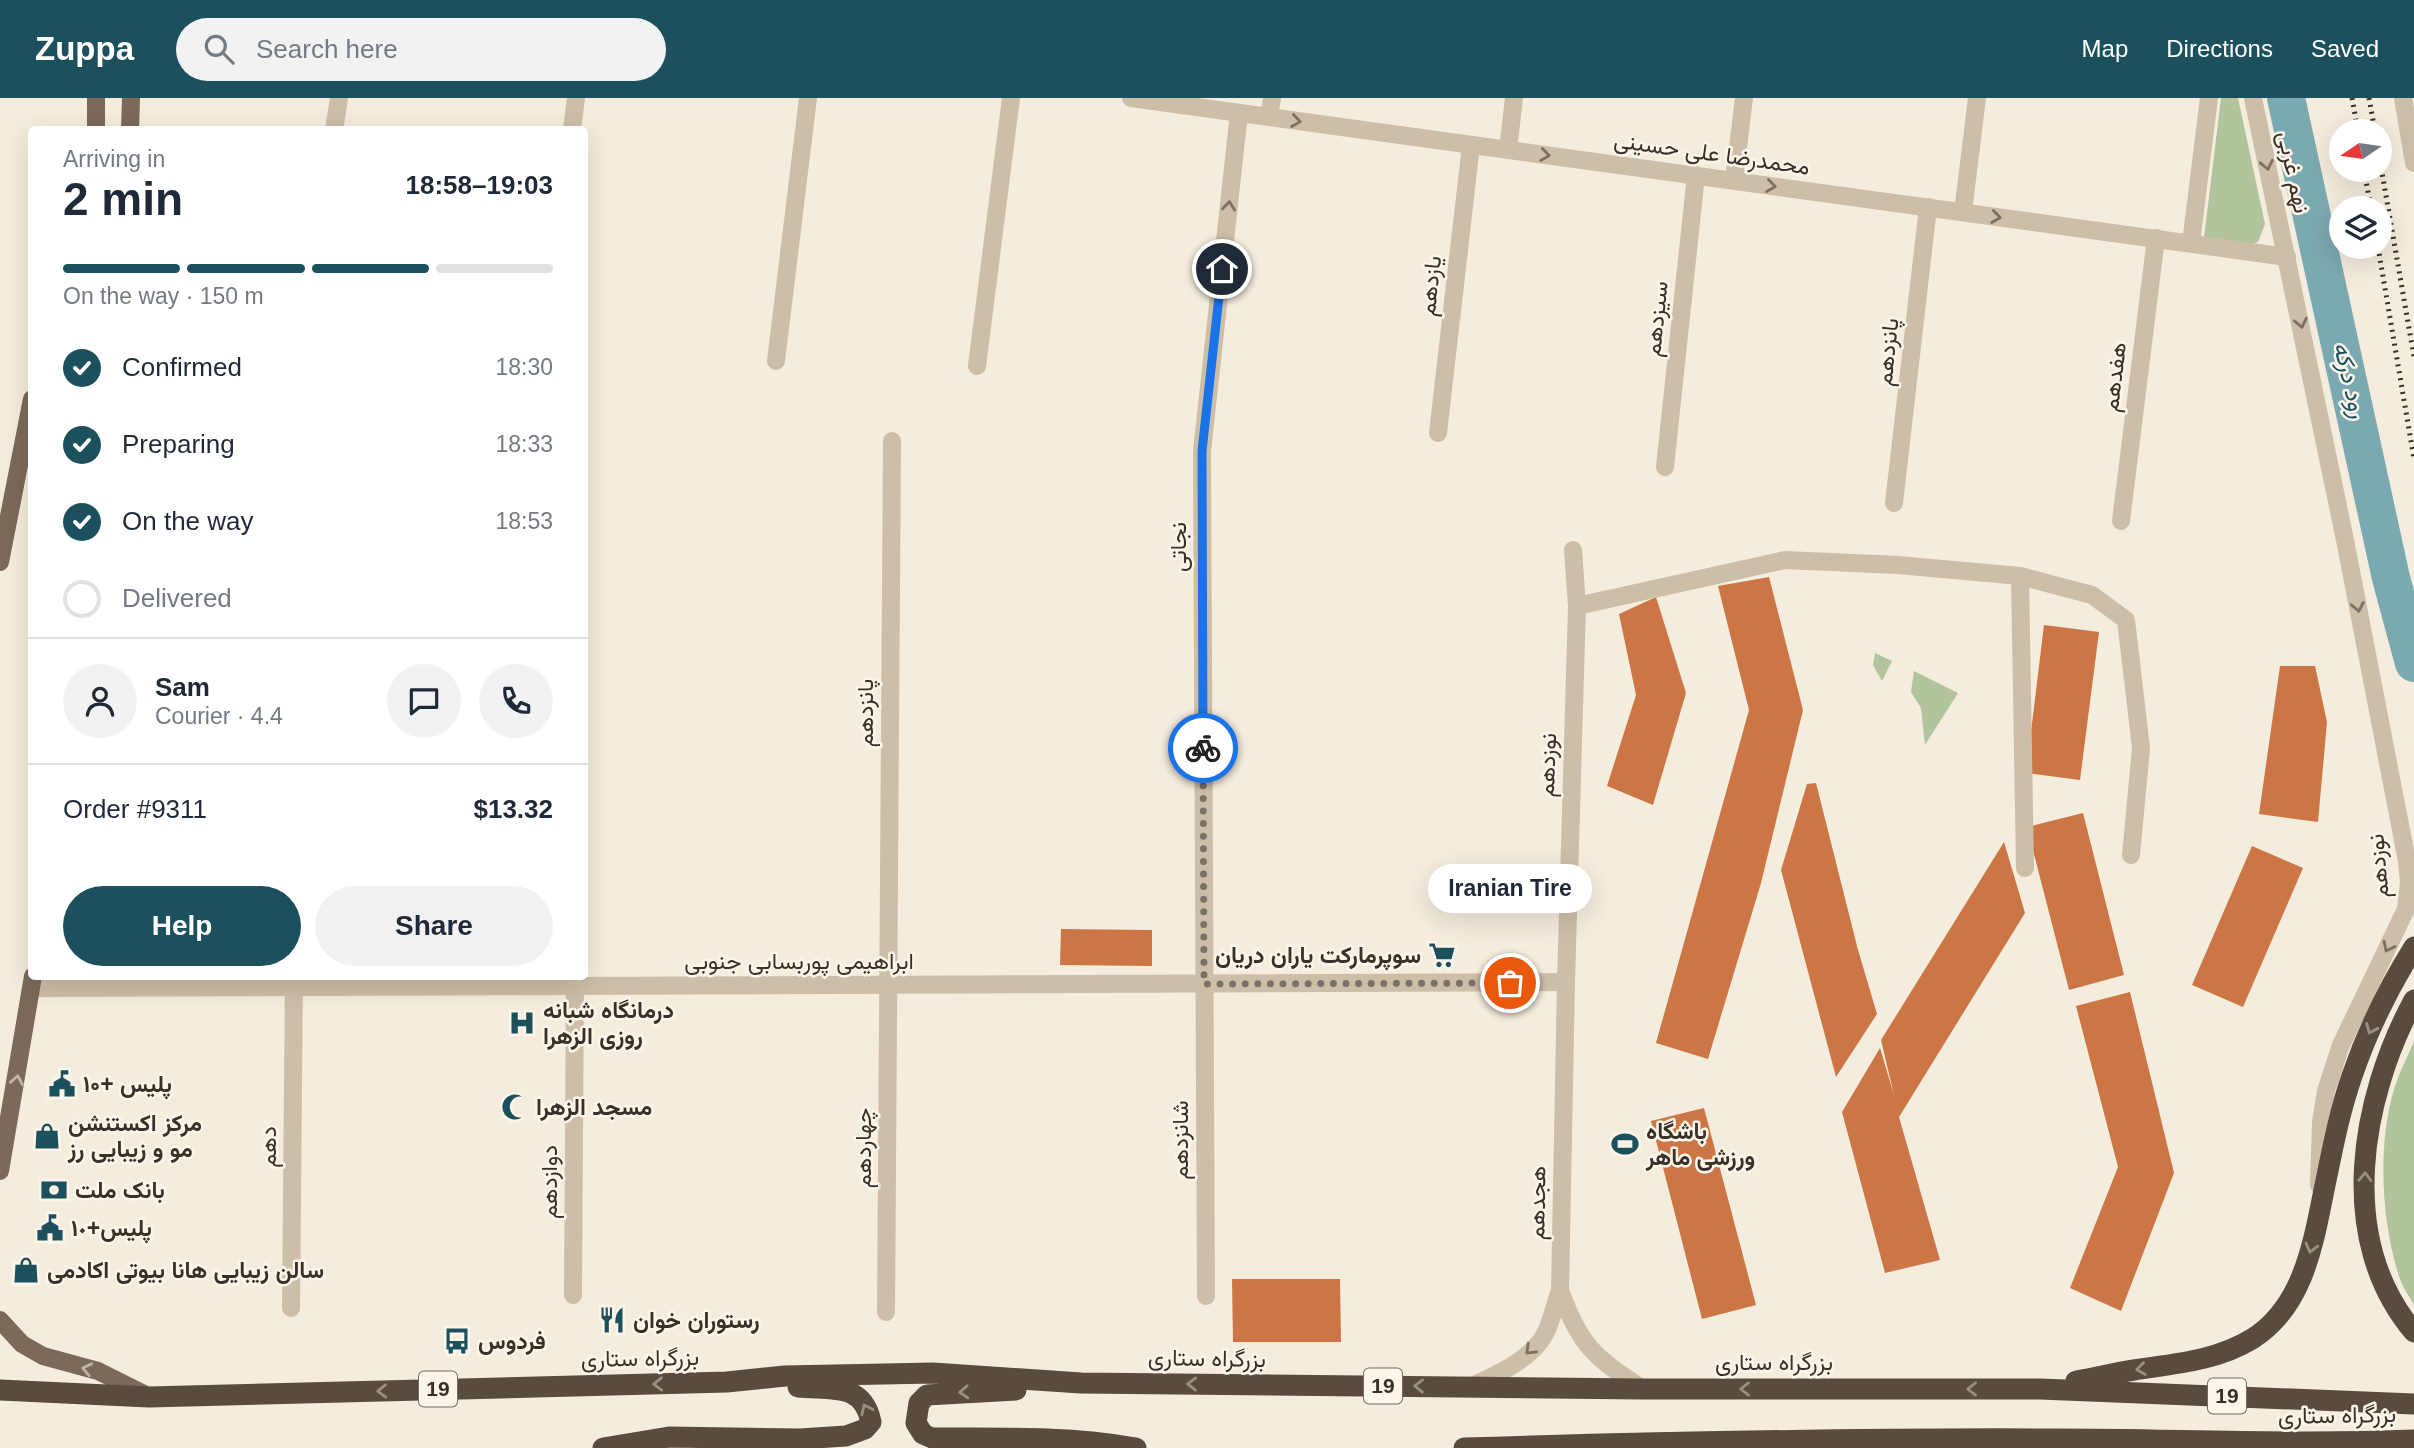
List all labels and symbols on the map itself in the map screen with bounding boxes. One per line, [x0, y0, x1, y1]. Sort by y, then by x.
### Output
one-way arrow [1290, 113, 1301, 128]
north arrow [2329, 119, 2392, 182]
street label: محمدرضا علی حسینی [1612, 126, 1812, 182]
street label: نهم غربی [2271, 129, 2315, 216]
one-way arrow [1539, 147, 1551, 162]
one-way arrow [2259, 159, 2274, 171]
one-way arrow [1765, 178, 1776, 193]
one-way arrow [1221, 200, 1236, 212]
one-way arrow [1990, 209, 2002, 224]
pin [1192, 239, 1252, 299]
street label: یازدهم [1414, 254, 1448, 318]
street label: سیزدهم [1639, 280, 1675, 358]
street label: پانزدهم [1870, 317, 1906, 388]
one-way arrow [2292, 317, 2307, 329]
water label: رود درکه [2327, 339, 2372, 421]
street label: هفدهم [2097, 341, 2133, 414]
street label: نجاتی [1165, 522, 1192, 572]
one-way arrow [2349, 601, 2364, 613]
street label: پانزدهم [852, 679, 881, 747]
courier [1168, 713, 1238, 783]
street label: نوزدهم [1533, 732, 1563, 798]
street label: نوزدهم [2362, 833, 2396, 899]
callout: Iranian Tire [1428, 864, 1592, 913]
supermarket icon: سوپرمارکت یاران دریان [1427, 940, 1457, 970]
one-way arrow [2382, 940, 2396, 952]
place label: سوپرمارکت یاران دریان [1215, 942, 1421, 971]
street label: ابراهیمی پوربسابی جنوبی [684, 948, 914, 977]
pin [1480, 953, 1540, 1013]
place label: درمانگاه شبانه روزی الزهرا [543, 997, 674, 1051]
hospital icon: درمانگاه شبانه روزی الزهرا [507, 1008, 537, 1038]
one-way arrow [2366, 1022, 2380, 1034]
public building icon: پلیس +۱۰ [47, 1069, 77, 1099]
place label: پلیس +۱۰ [83, 1071, 172, 1100]
one-way arrow [8, 1074, 23, 1086]
mosque icon: مسجد الزهرا [500, 1092, 530, 1122]
place label: مسجد الزهرا [536, 1094, 652, 1122]
street label: شانزدهم [1167, 1100, 1195, 1180]
street label: چهاردهم [850, 1108, 879, 1188]
place label: مرکز اکستنشن مو و زیبایی رز [67, 1110, 202, 1164]
place label: باشگاه ورزشی ماهر [1645, 1118, 1755, 1172]
shop icon: مرکز اکستنشن مو و زیبایی رز [32, 1121, 62, 1151]
street label: دهم [255, 1126, 283, 1168]
sports icon: باشگاه ورزشی ماهر [1610, 1129, 1640, 1159]
street label: دوازدهم [536, 1145, 564, 1219]
street label: هجدهم [1523, 1166, 1553, 1240]
one-way arrow [2357, 1171, 2372, 1182]
bank icon: بانک ملت [39, 1175, 69, 1205]
place label: بانک ملت [75, 1177, 165, 1204]
public building icon: پلیس+١٠ [35, 1213, 65, 1243]
place label: پلیس+١٠ [71, 1215, 152, 1244]
one-way arrow [2305, 1241, 2320, 1253]
shop icon: سالن زیبایی هانا بیوتی اکادمی [11, 1255, 41, 1285]
place label: سالن زیبایی هانا بیوتی اکادمی [47, 1257, 324, 1285]
restaurant icon: رستوران خوان [597, 1305, 627, 1335]
place label: رستوران خوان [633, 1307, 760, 1335]
bus stop icon: فردوس [442, 1326, 472, 1356]
place label: فردوس [478, 1328, 546, 1356]
one-way arrow [1526, 1341, 1539, 1354]
street label: بزرگراه ستاری [581, 1344, 699, 1374]
street label: بزرگراه ستاری [1148, 1344, 1266, 1374]
street label: بزرگراه ستاری [1715, 1349, 1833, 1377]
one-way arrow [2135, 1361, 2147, 1376]
one-way arrow [81, 1362, 93, 1377]
road number: 19 [1364, 1368, 1402, 1404]
road number: 19 [419, 1372, 457, 1406]
one-way arrow [653, 1376, 664, 1391]
one-way arrow [1186, 1376, 1196, 1392]
road number: 19 [2208, 1378, 2246, 1414]
one-way arrow [1413, 1379, 1424, 1394]
one-way arrow [1739, 1381, 1749, 1397]
one-way arrow [1966, 1381, 1977, 1397]
one-way arrow [376, 1383, 387, 1399]
one-way arrow [958, 1385, 969, 1400]
street label: بزرگراه ستاری [2278, 1401, 2396, 1431]
one-way arrow [861, 1403, 874, 1416]

